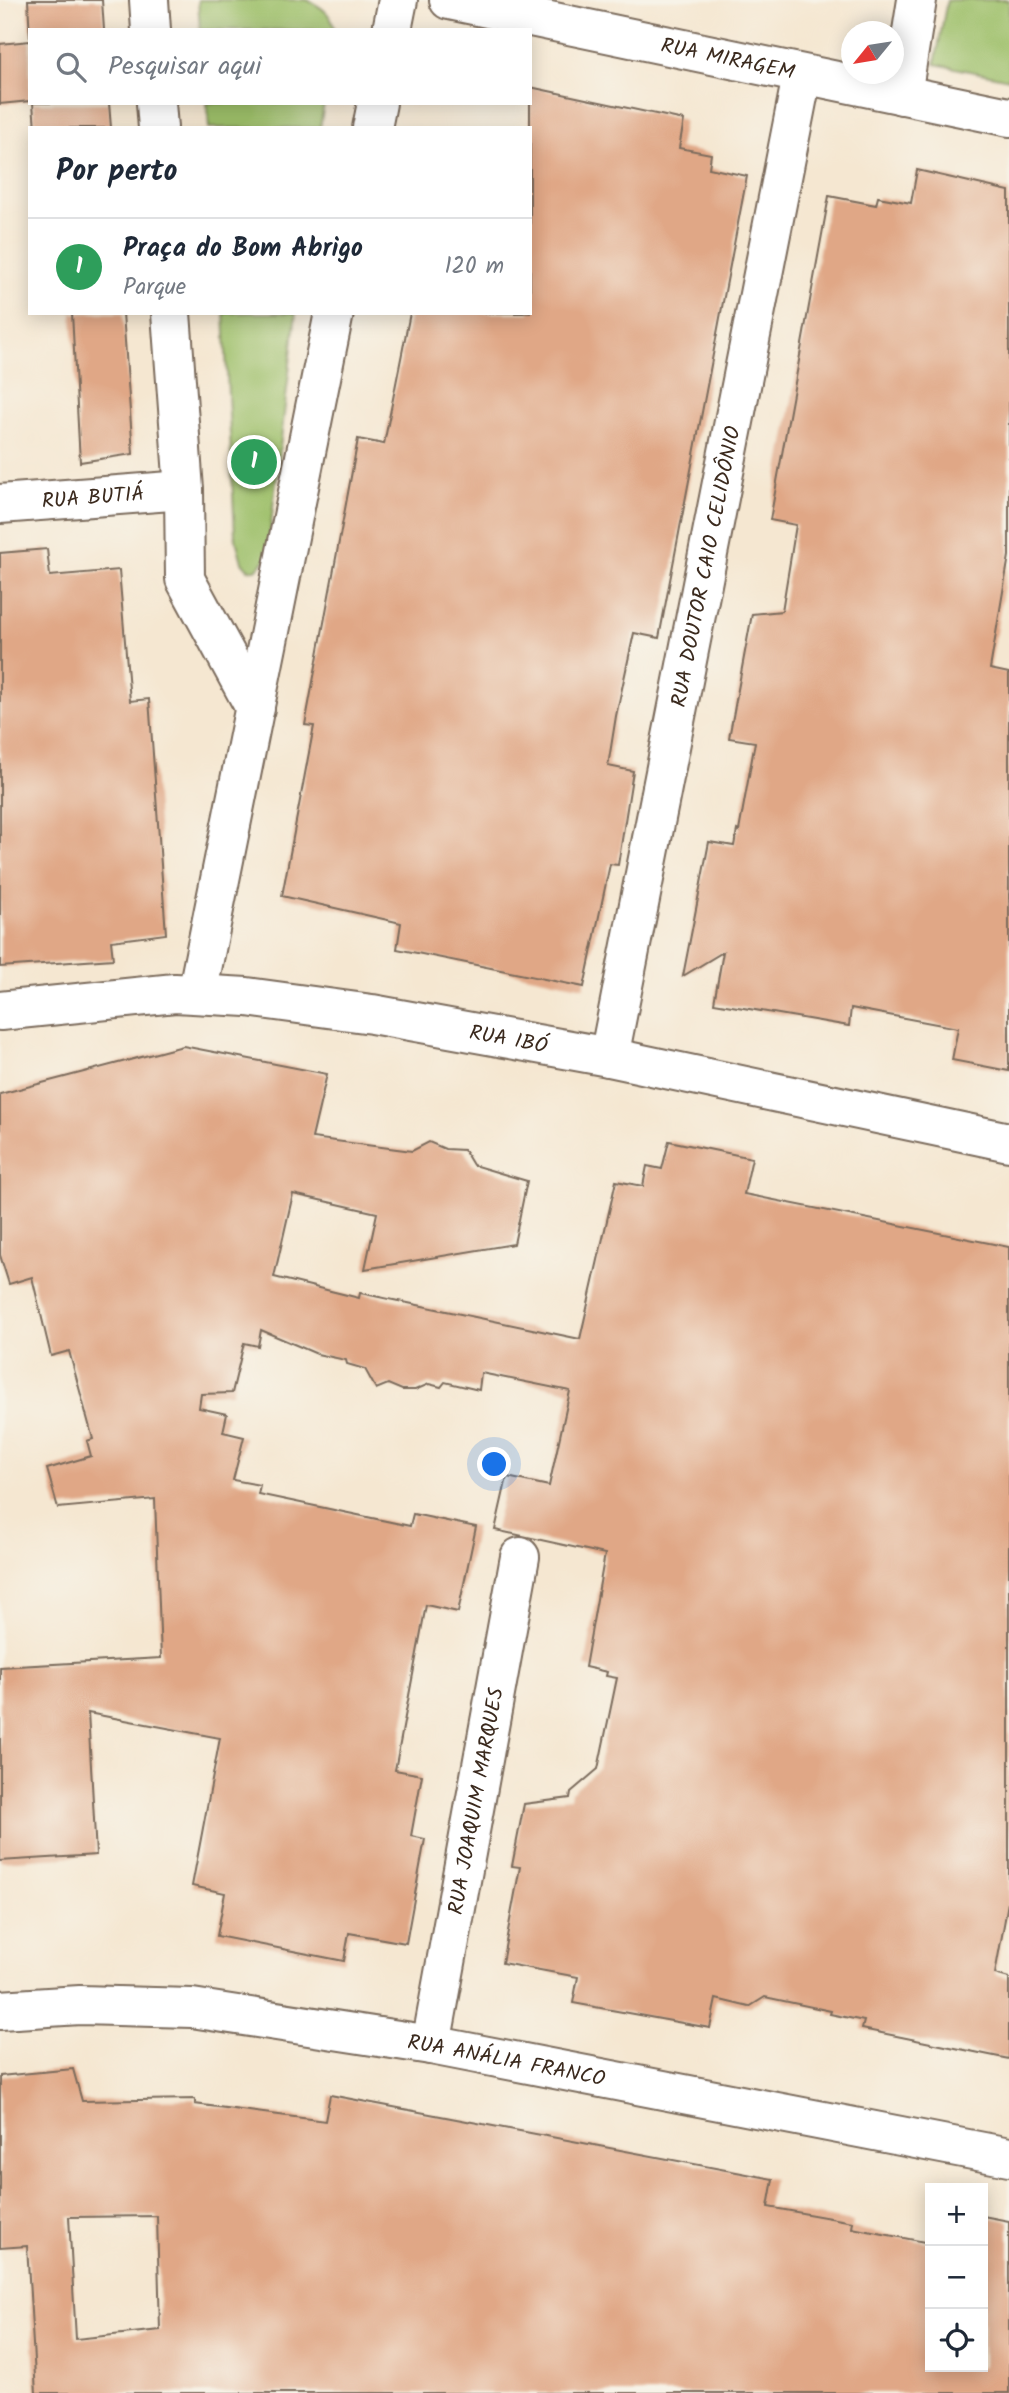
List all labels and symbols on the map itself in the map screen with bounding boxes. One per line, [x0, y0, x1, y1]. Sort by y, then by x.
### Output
north arrow [841, 21, 904, 84]
street label: RUA MIRAGEM [658, 30, 798, 90]
street label: RUA DOUTOR CAIO CELIDÔNIO [663, 423, 751, 710]
pin: 1 [231, 436, 277, 488]
street label: RUA BUTIÁ [40, 478, 145, 519]
street label: RUA IBÓ [467, 1017, 551, 1064]
your location [477, 1447, 511, 1481]
street label: RUA JOAQUIM MARQUES [440, 1685, 514, 1917]
street label: RUA ANÁLIA FRANCO [405, 2027, 608, 2096]

